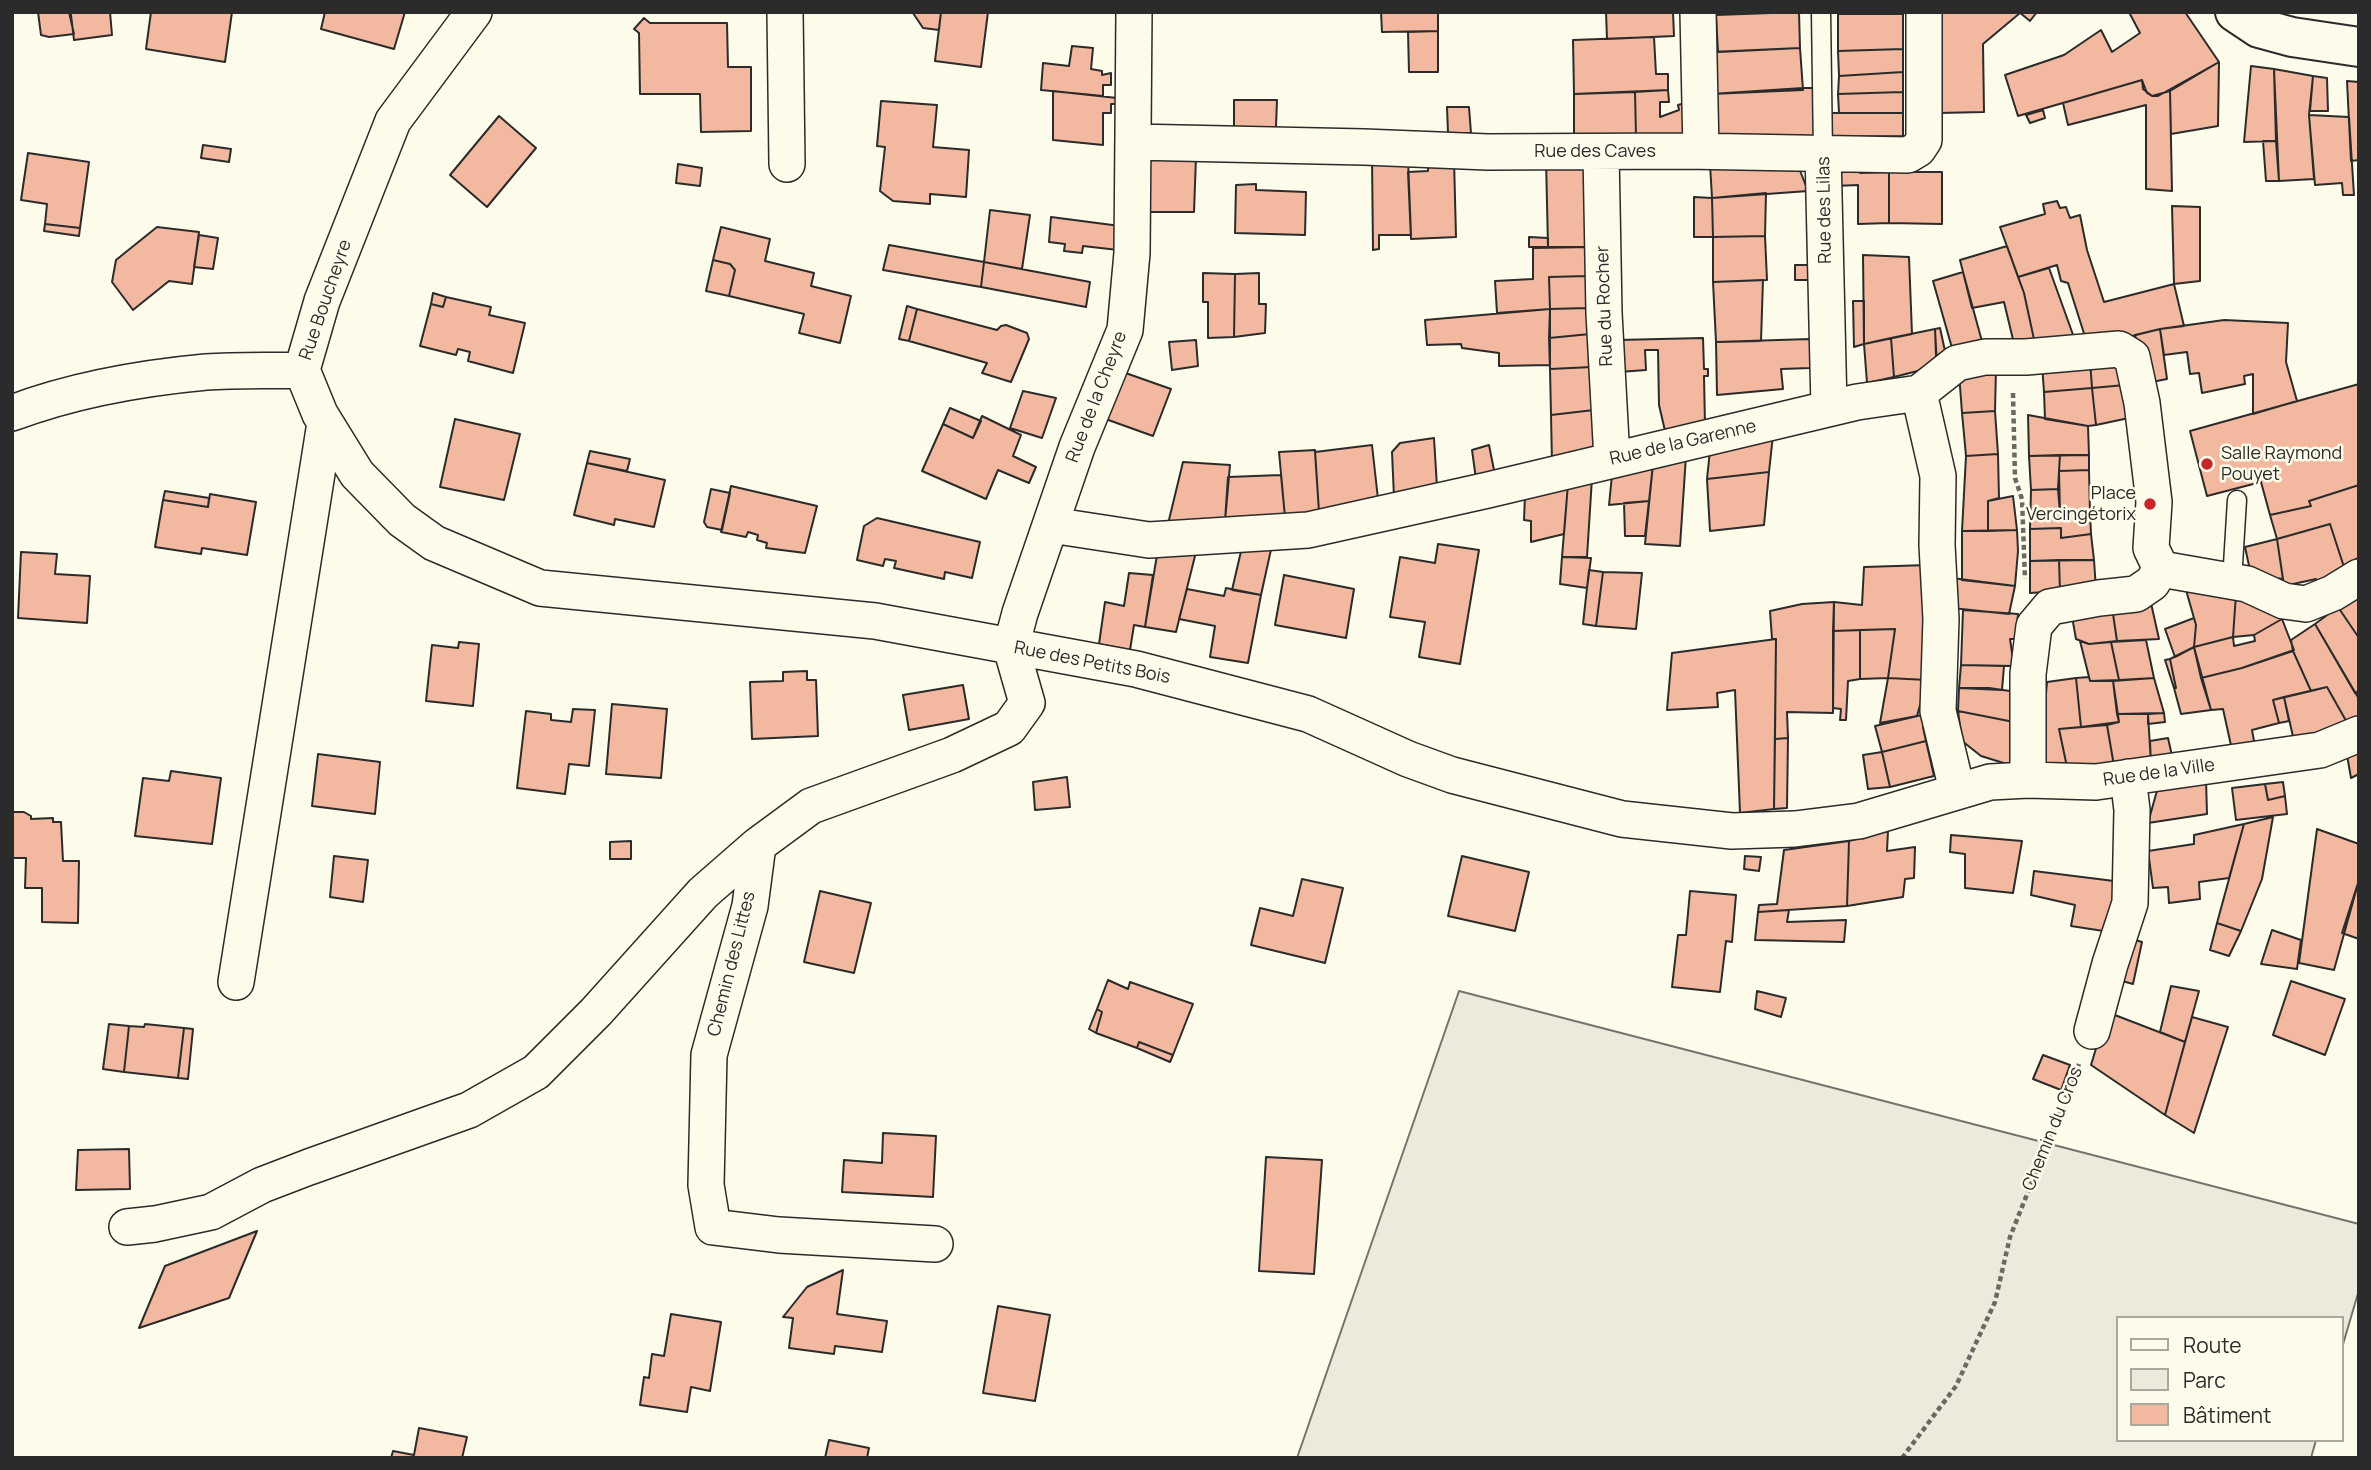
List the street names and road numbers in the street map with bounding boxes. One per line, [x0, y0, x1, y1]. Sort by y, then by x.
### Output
street label: Rue des Caves [1534, 141, 1656, 163]
street label: Rue des Lilas [1813, 156, 1837, 264]
street label: Rue Boucheyre [295, 237, 357, 363]
street label: Rue du Rocher [1592, 245, 1618, 367]
street label: Rue de la Cheyre [1062, 328, 1132, 466]
street label: Rue de la Garenne [1608, 416, 1758, 470]
street label: Rue des Petits Bois [1012, 637, 1172, 689]
street label: Rue de la Ville [2102, 754, 2216, 792]
street label: Chemin des Littes [704, 889, 760, 1039]
street label: Chemin du Cros [2018, 1064, 2088, 1194]

